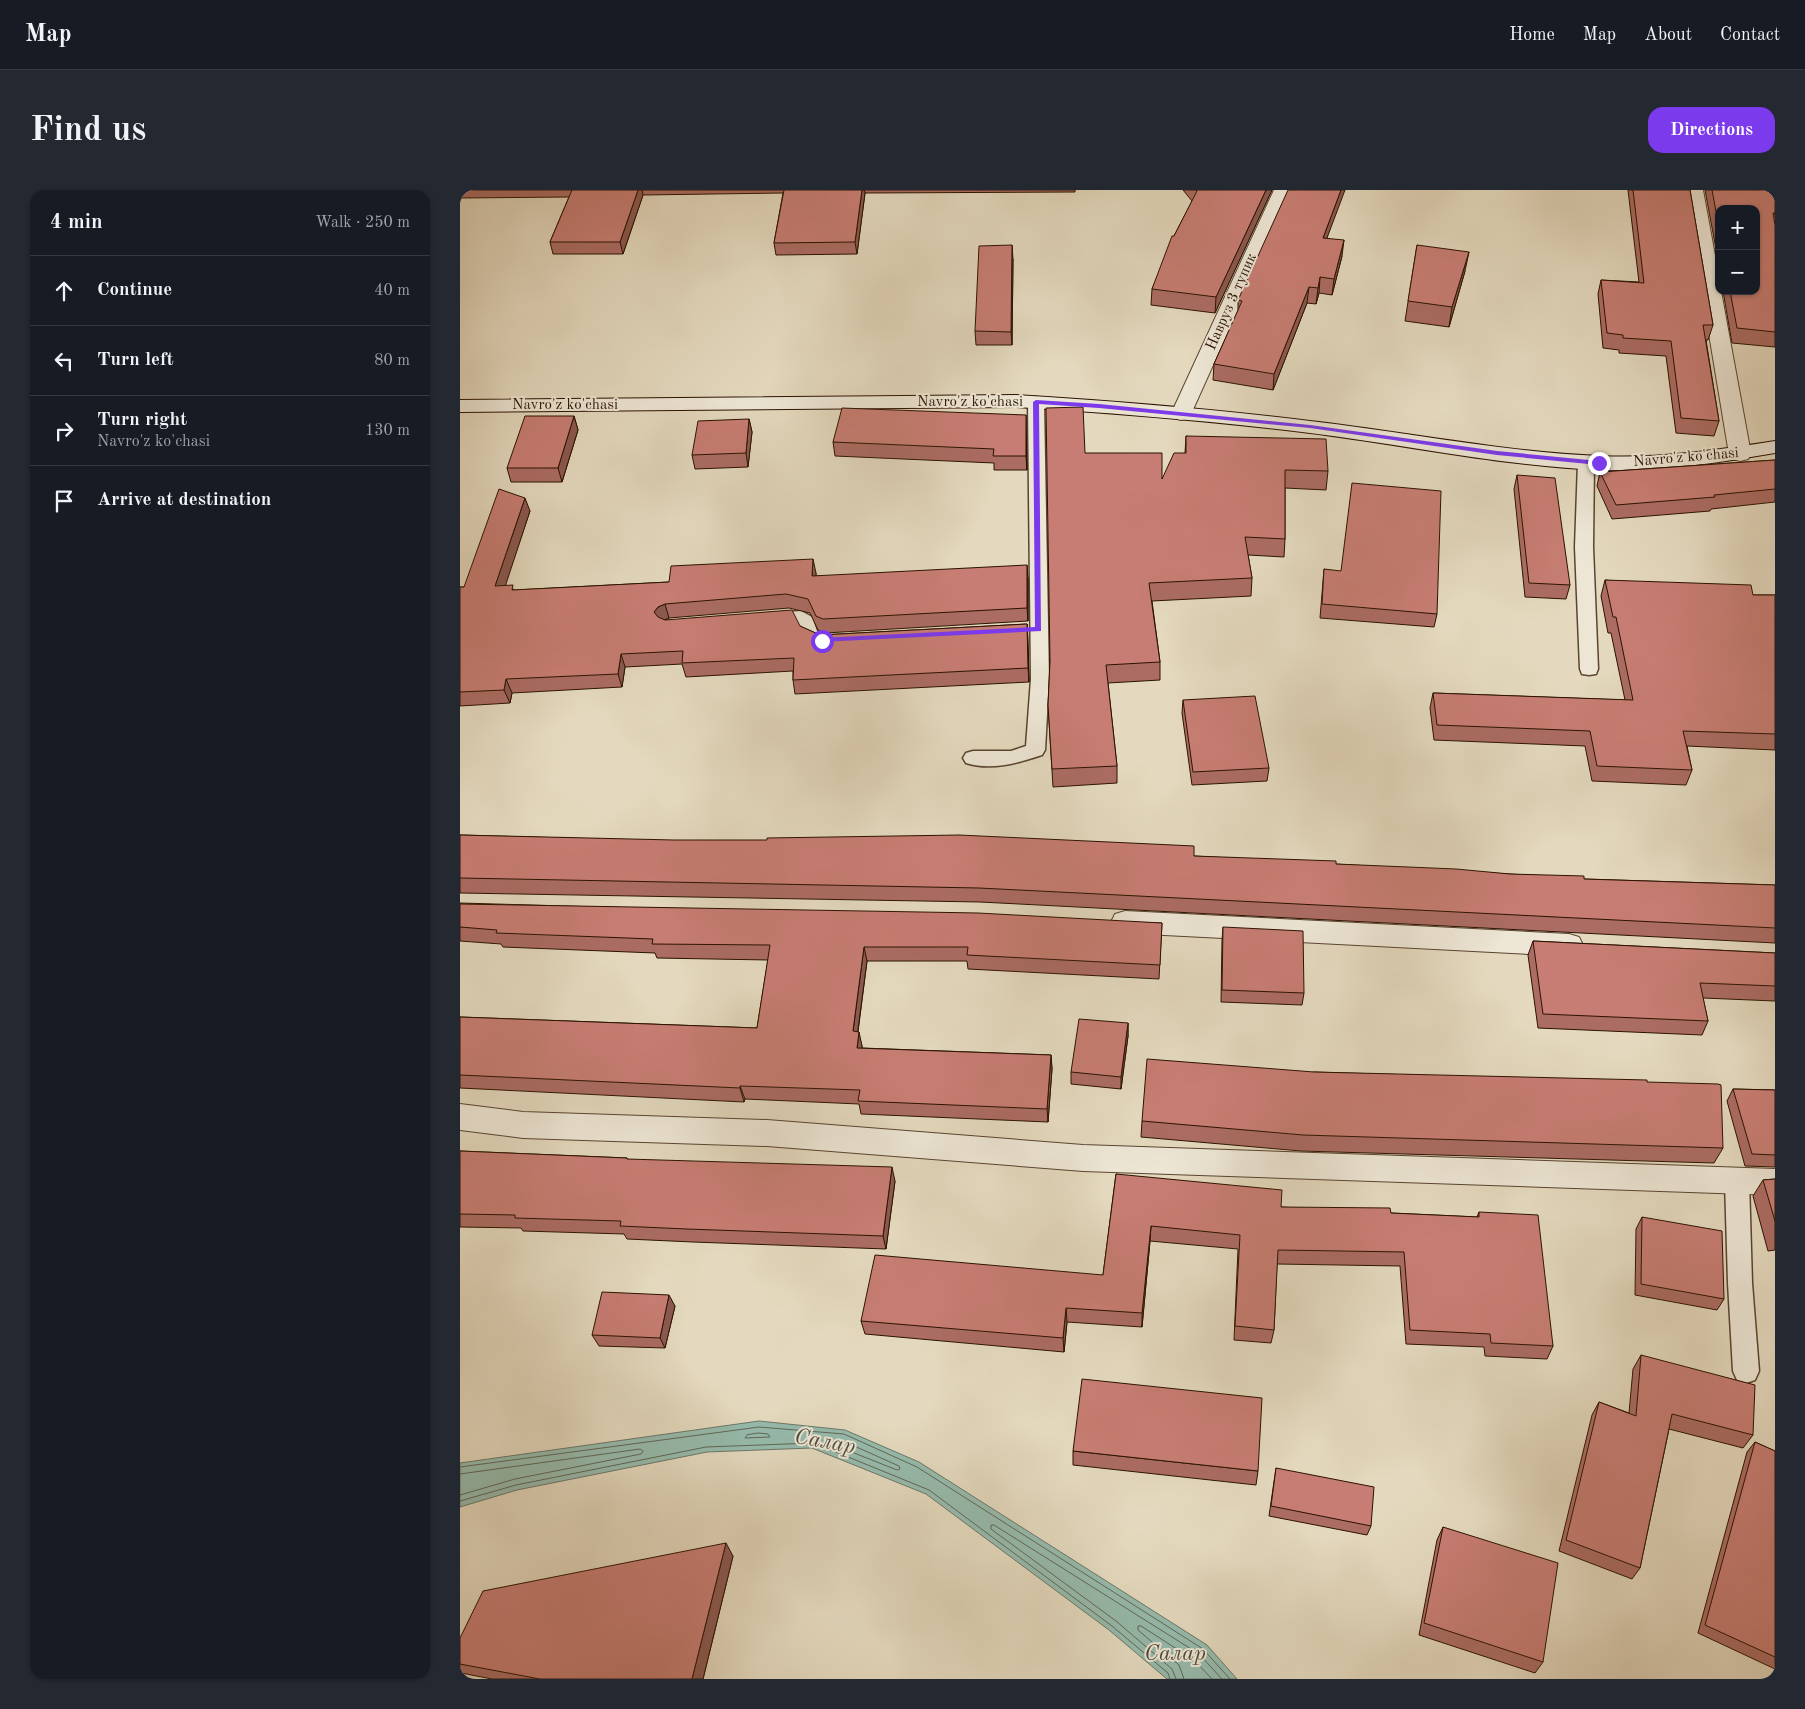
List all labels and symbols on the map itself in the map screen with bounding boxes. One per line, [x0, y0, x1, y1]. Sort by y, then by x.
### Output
street label: Навруз 3 тупик [1204, 251, 1260, 353]
street label: Navro'z ko'chasi [917, 395, 1023, 410]
street label: Navro'z ko'chasi [512, 398, 618, 413]
street label: Navro'z ko'chasi [1633, 446, 1739, 470]
route end [1588, 452, 1611, 475]
route start [811, 630, 834, 653]
water label: Салар [793, 1426, 857, 1458]
water label: Салар [1144, 1643, 1206, 1665]

